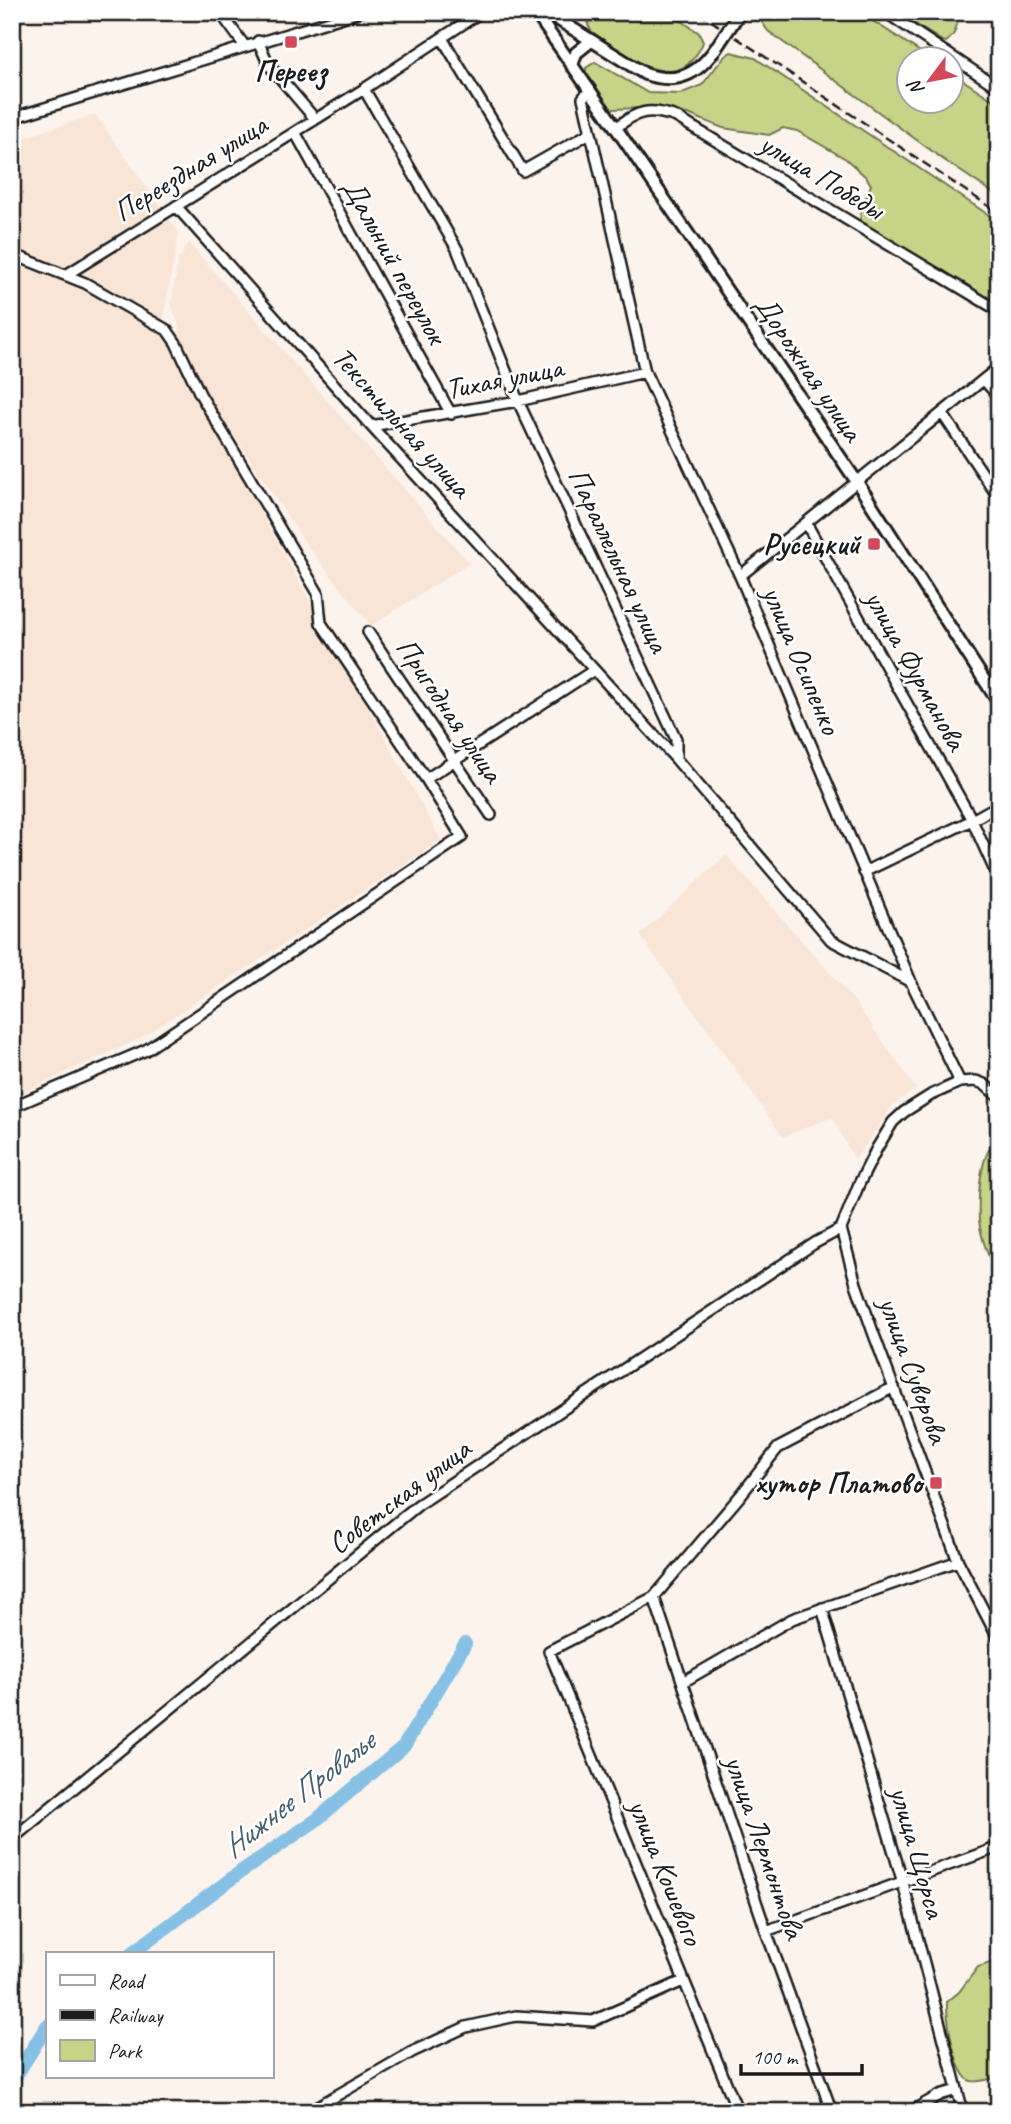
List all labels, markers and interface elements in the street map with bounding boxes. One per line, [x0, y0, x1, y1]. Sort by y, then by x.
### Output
marker: Переез [283, 34, 299, 50]
north arrow [895, 46, 965, 116]
place label: Переез [255, 52, 329, 91]
text: N [901, 74, 930, 100]
street label: Переездная улица [106, 105, 276, 230]
street label: улица Победы [751, 123, 893, 229]
street label: Дальний переулок [334, 172, 457, 353]
street label: Дорожная улица [746, 288, 873, 450]
street label: Текстильная улица [324, 339, 481, 507]
street label: Тихая улица [442, 348, 568, 408]
street label: Параллельная улица [560, 462, 679, 660]
place label: Русецкий [763, 525, 862, 563]
marker: Русецкий [866, 536, 882, 552]
street label: улица Осипенко [753, 578, 851, 741]
street label: улица Фурманова [855, 581, 977, 759]
street label: Пригодная улица [388, 630, 513, 791]
street label: улица Суворова [869, 1290, 959, 1450]
street label: Советская улица [320, 1429, 480, 1562]
place label: хутор Платово [755, 1464, 925, 1502]
marker: хутор Платово [928, 1475, 944, 1491]
water label: Нижнее Провалье [213, 1719, 386, 1867]
street label: улица Лермонтова [715, 1748, 815, 1945]
street label: улица Щорса [881, 1780, 955, 1924]
street label: улица Кошевого [619, 1792, 713, 1952]
legend [46, 1952, 273, 2078]
text: Road [108, 1968, 147, 1994]
text: Railway [108, 2002, 164, 2028]
scale bar [741, 2033, 862, 2077]
text: Park [108, 2038, 143, 2064]
text: 100 m [752, 2044, 799, 2070]

